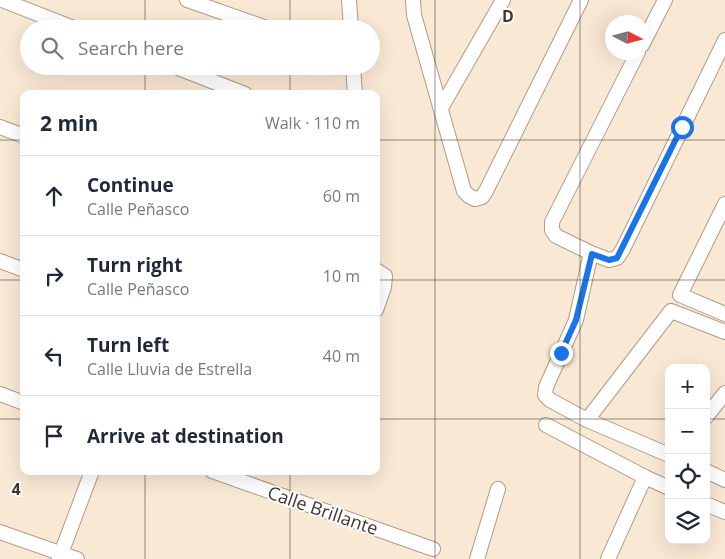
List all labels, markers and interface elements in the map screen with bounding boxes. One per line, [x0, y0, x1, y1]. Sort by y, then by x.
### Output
text: D [502, 5, 514, 27]
north arrow [605, 15, 650, 60]
search box [20, 20, 380, 75]
icon: search [38, 34, 66, 62]
text: Search here [78, 35, 184, 61]
text: 2 min [40, 109, 98, 137]
text: Walk · 110 m [265, 112, 360, 134]
route start [671, 116, 694, 139]
text: Continue [87, 172, 174, 198]
icon: ahead [40, 182, 68, 210]
text: 60 m [323, 185, 360, 207]
text: Calle Peñasco [87, 198, 189, 220]
text: Turn right [87, 252, 182, 278]
icon: right [40, 262, 68, 290]
text: 10 m [323, 265, 360, 287]
text: Calle Peñasco [87, 278, 189, 300]
text: Turn left [87, 332, 169, 358]
icon: left [40, 342, 68, 370]
route end [550, 342, 573, 365]
text: 40 m [323, 345, 360, 367]
text: Calle Lluvia de Estrella [87, 358, 252, 380]
map controls [665, 364, 710, 544]
button: + [665, 364, 710, 409]
button: − [665, 409, 710, 454]
icon: arrive [40, 422, 68, 450]
text: Arrive at destination [87, 423, 284, 449]
button: locate [665, 454, 710, 499]
text: 4 [11, 478, 21, 500]
street label: Calle Brillante [265, 480, 381, 540]
button: layers [665, 499, 710, 544]

